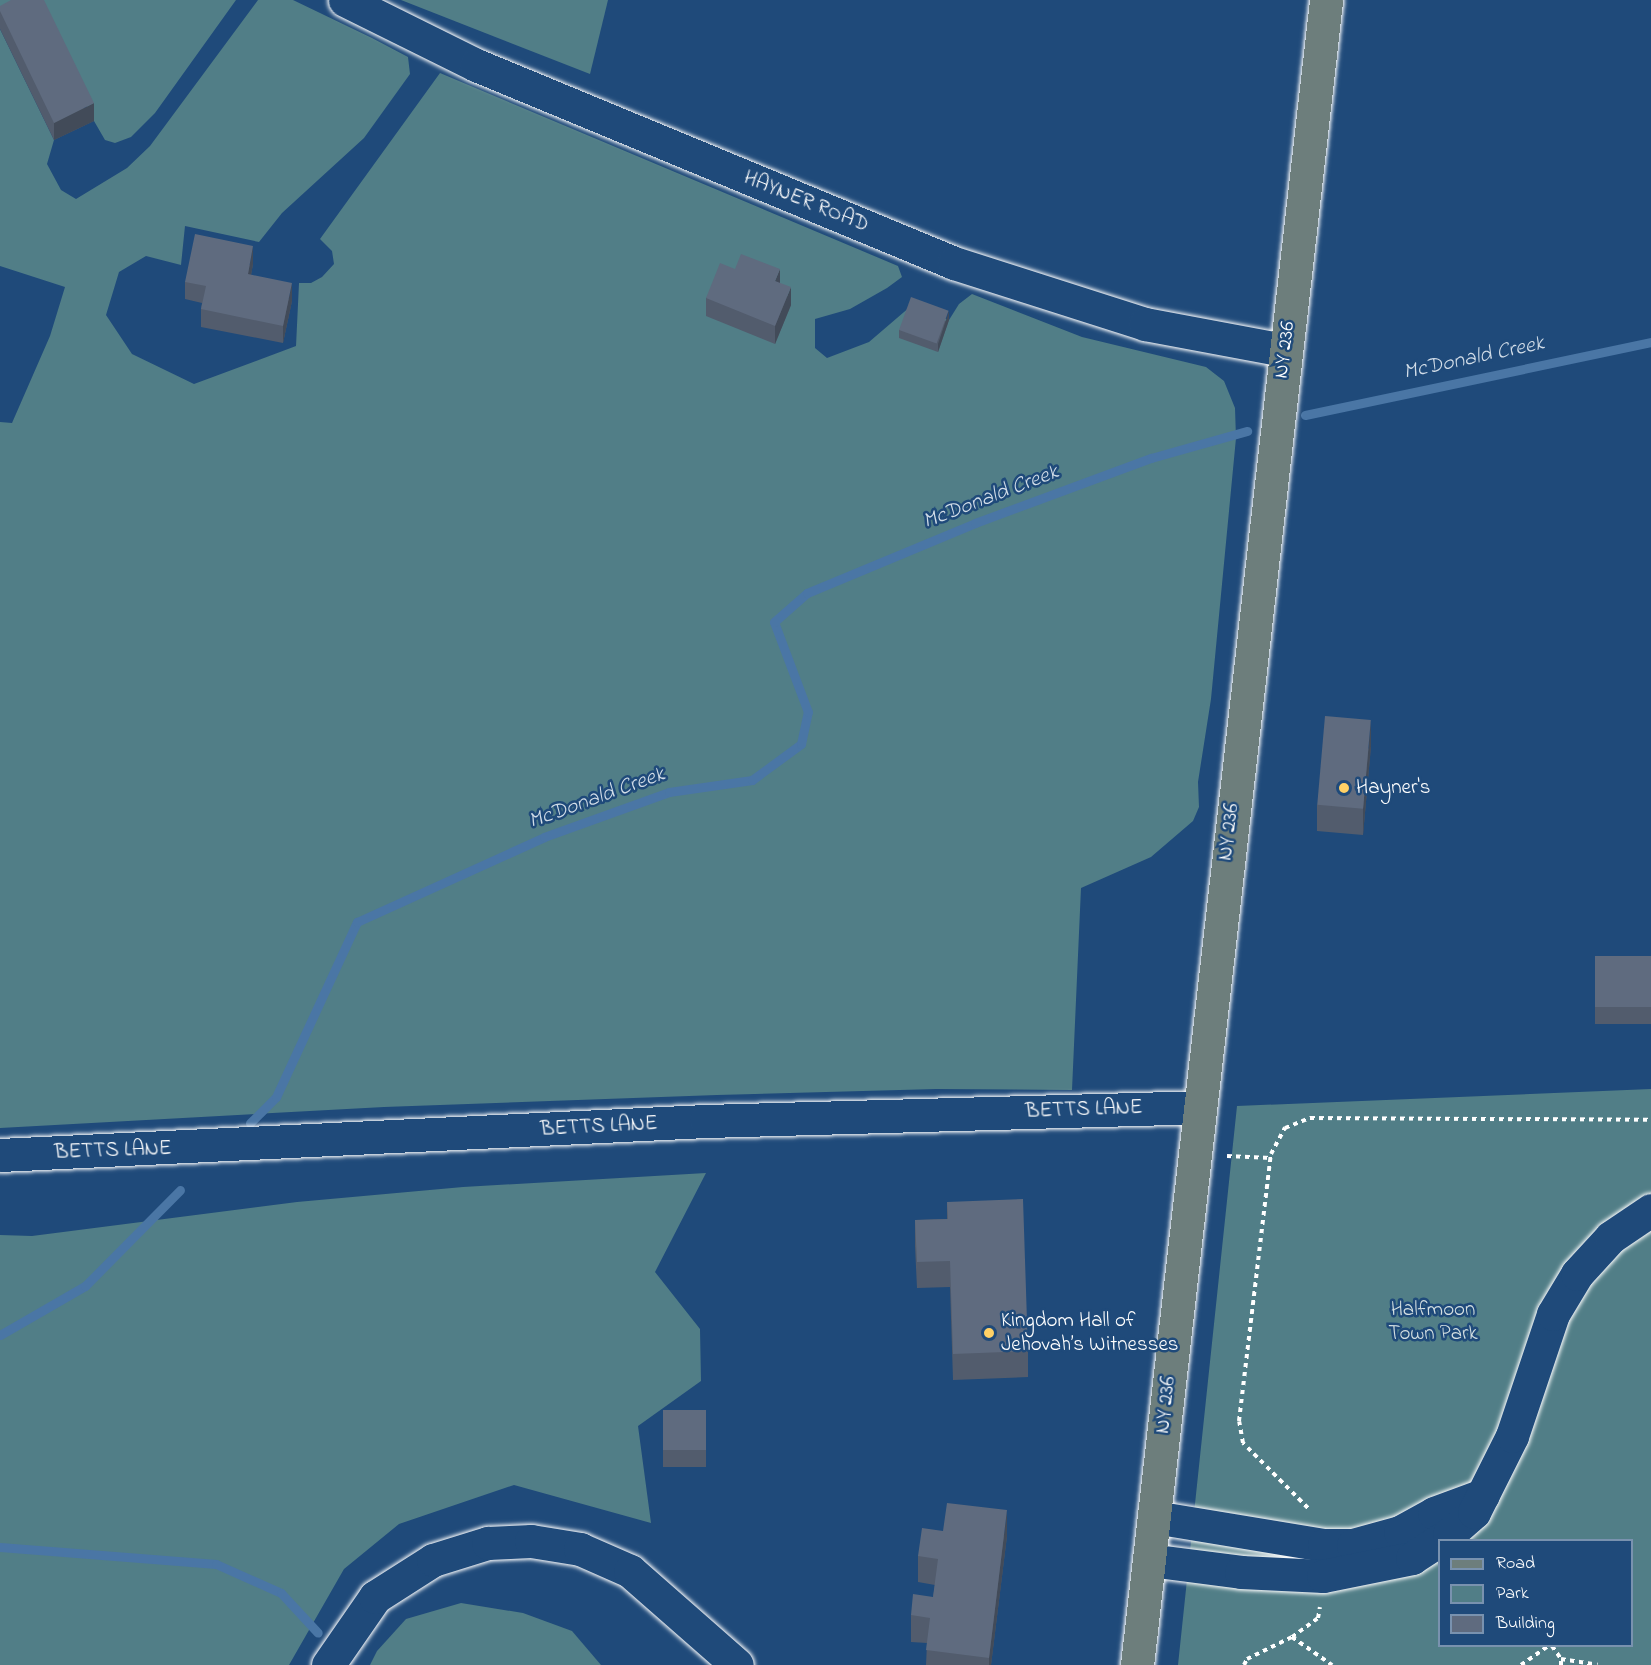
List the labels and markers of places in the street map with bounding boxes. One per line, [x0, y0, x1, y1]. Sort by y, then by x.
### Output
place label: Hayner's [1356, 775, 1430, 801]
marker: Hayner's [1337, 781, 1351, 795]
place label: Kingdom Hall of Jehovah’s Witnesses [1001, 1308, 1178, 1358]
marker: Kingdom Hall of Jehovah’s Witnesses [982, 1326, 996, 1340]

